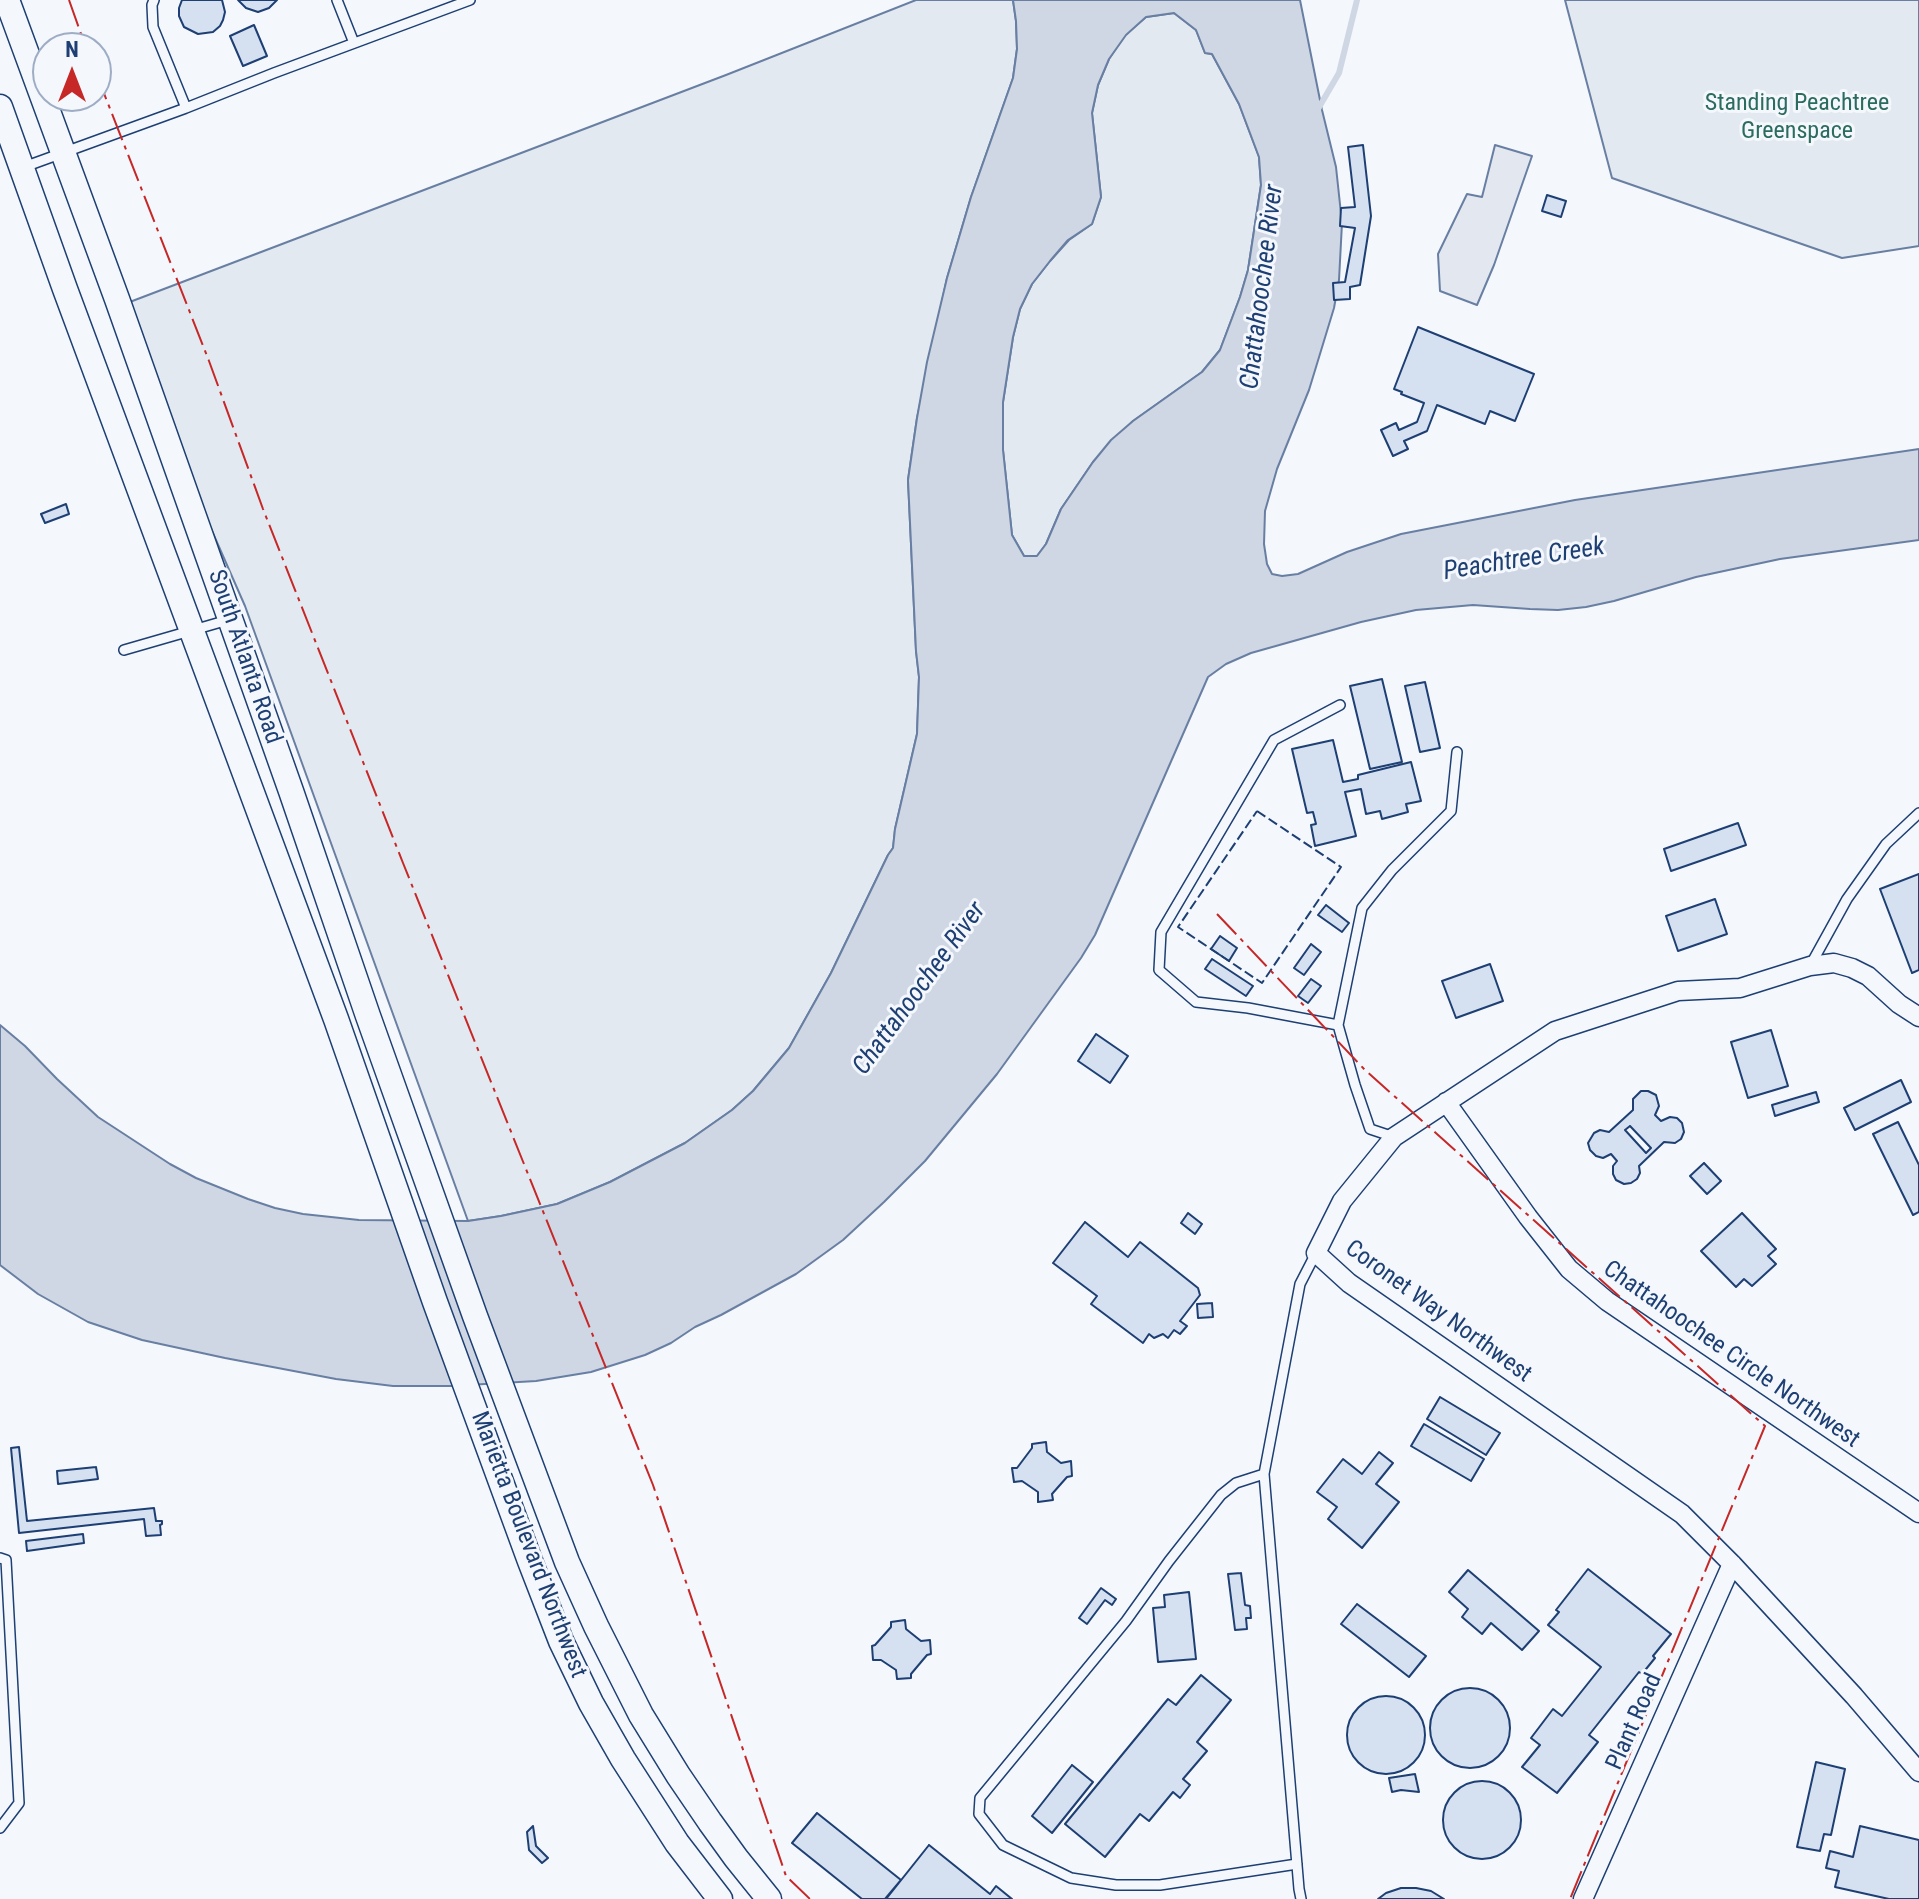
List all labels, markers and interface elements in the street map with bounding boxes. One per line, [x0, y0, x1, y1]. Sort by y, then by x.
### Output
north arrow [32, 32, 112, 112]
text: N [65, 37, 79, 62]
park label: Standing Peachtree Greenspace [1705, 90, 1889, 146]
water label: Chattahoochee River [1235, 183, 1291, 391]
water label: Peachtree Creek [1441, 532, 1607, 588]
street label: South Atlanta Road [201, 566, 287, 748]
water label: Chattahoochee River [847, 897, 993, 1081]
street label: Coronet Way Northwest [1339, 1235, 1537, 1389]
street label: Chattahoochee Circle Northwest [1597, 1255, 1865, 1455]
street label: Marietta Boulevard Northwest [464, 1408, 592, 1682]
street label: Plant Road [1601, 1669, 1669, 1775]

